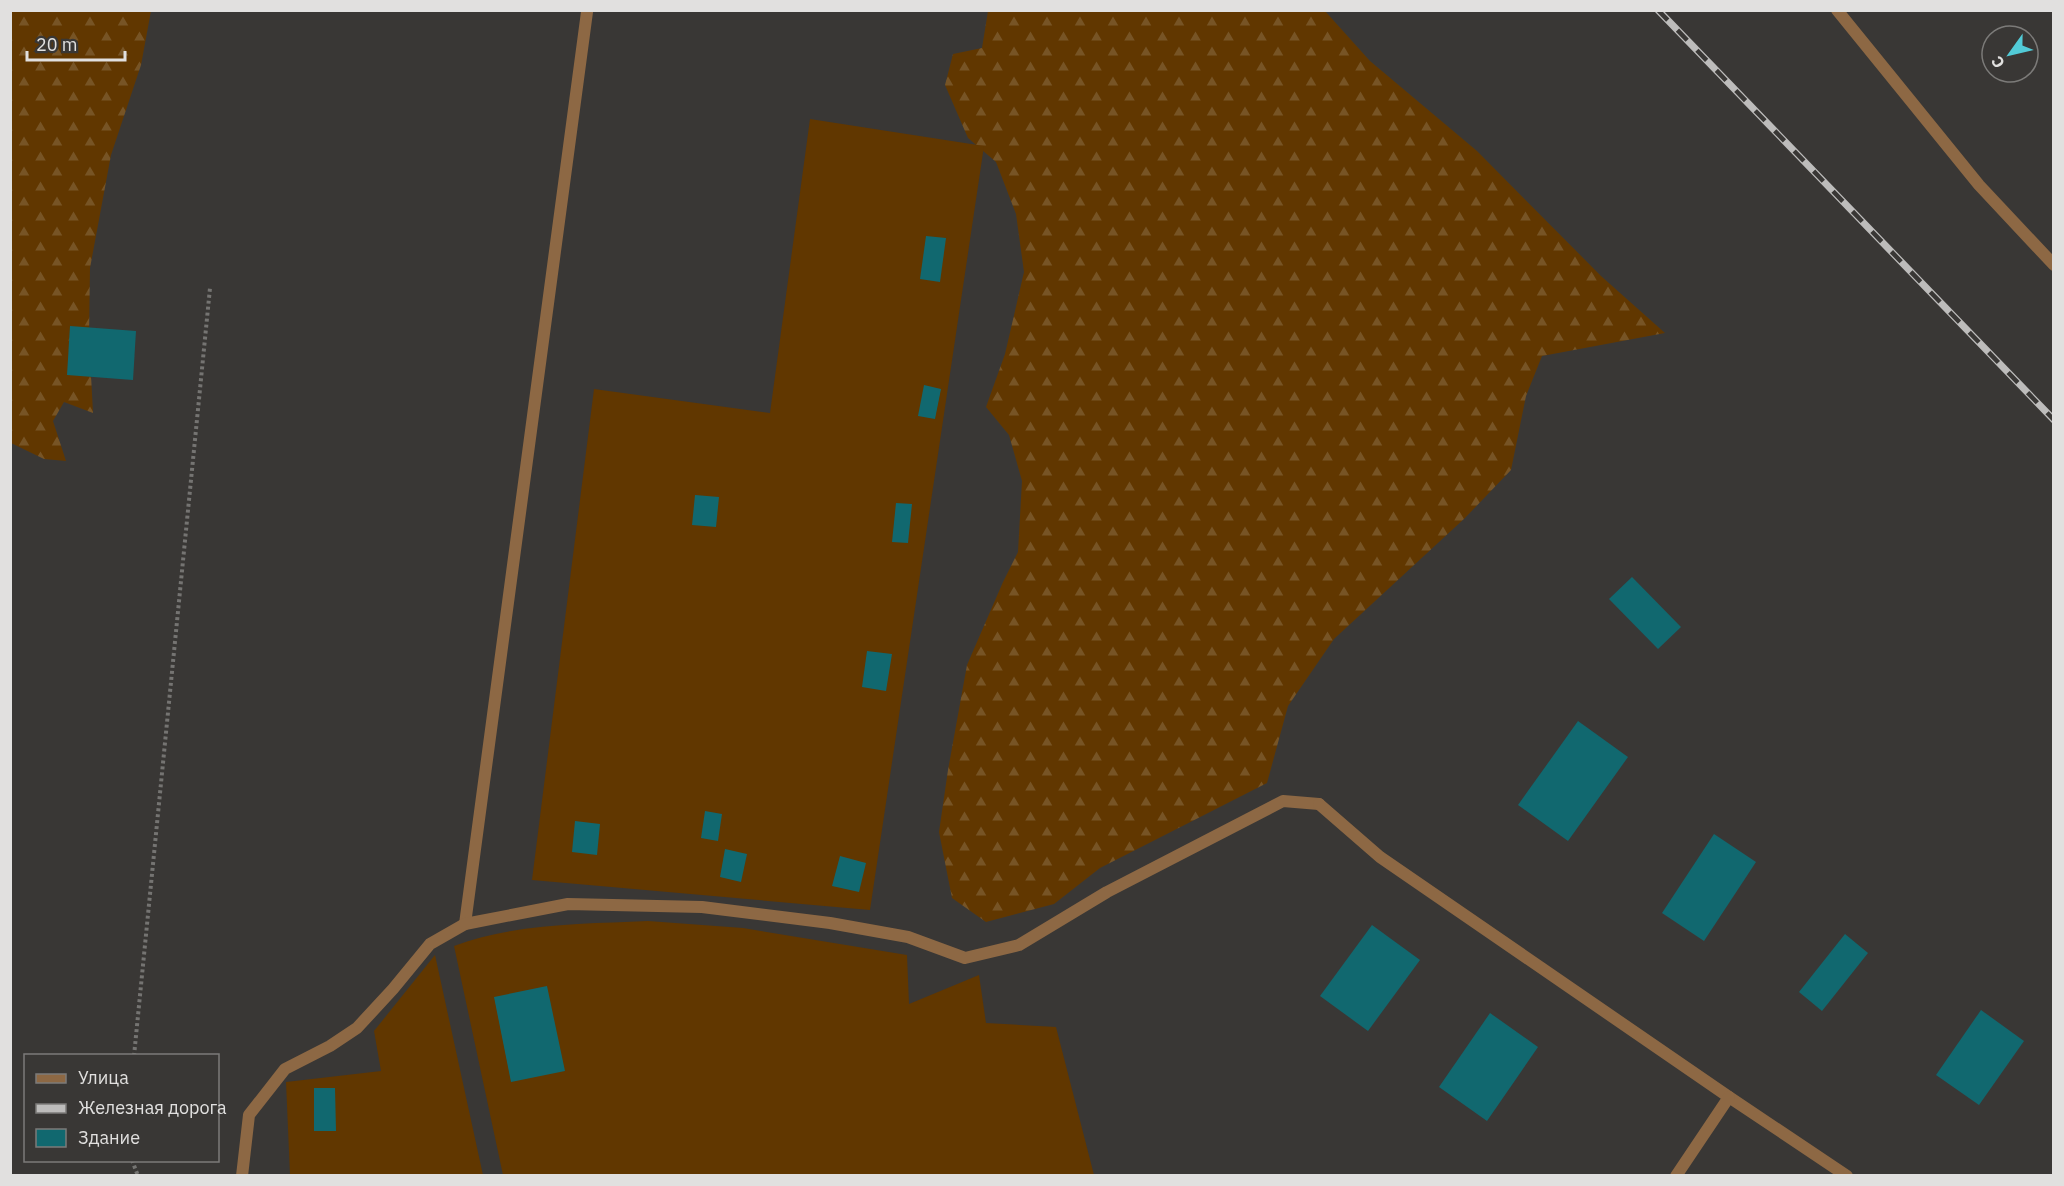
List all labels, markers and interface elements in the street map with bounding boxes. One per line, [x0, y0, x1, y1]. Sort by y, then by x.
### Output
scale bar [27, 24, 124, 62]
north arrow [1980, 24, 2040, 84]
text: 20 m [36, 33, 78, 56]
text: С [1986, 52, 2009, 72]
legend [24, 1054, 219, 1162]
text: Улица [78, 1066, 129, 1089]
text: Железная дорога [78, 1096, 227, 1119]
text: Здание [78, 1126, 140, 1149]

